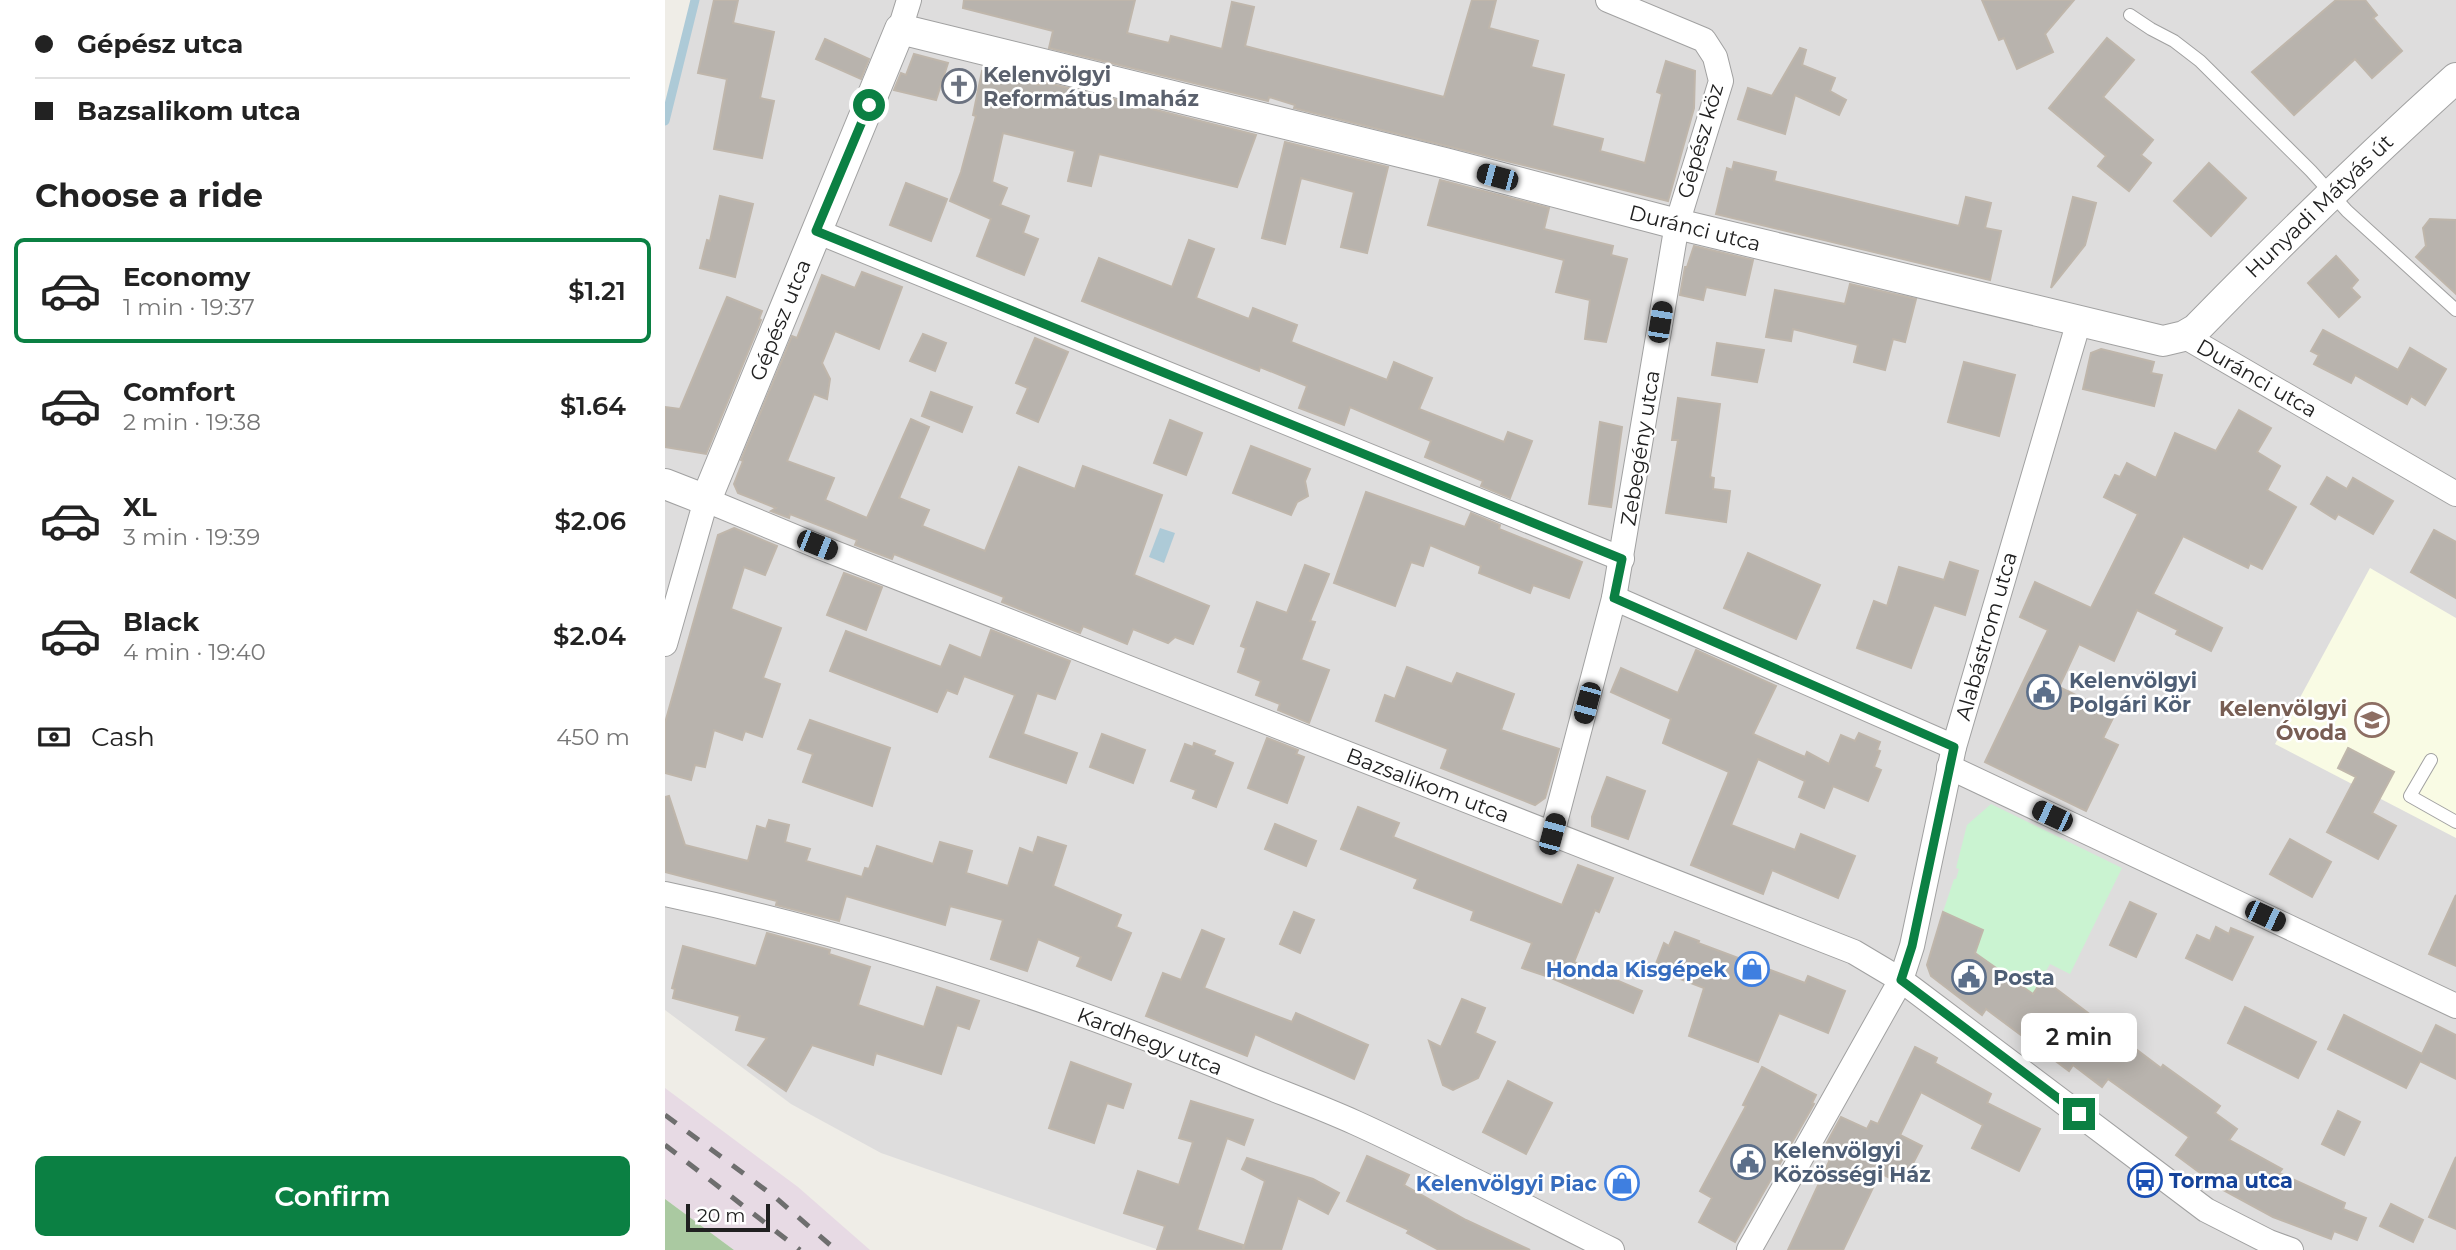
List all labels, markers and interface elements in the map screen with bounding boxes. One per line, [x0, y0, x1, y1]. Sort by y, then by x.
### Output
text: Gépész utca [77, 28, 243, 60]
place label: Kelenvölgyi Református Imaház [983, 62, 1199, 111]
church icon: Kelenvölgyi Református Imaház [940, 67, 978, 105]
street label: Gépész köz [1672, 81, 1728, 201]
route start [853, 89, 885, 121]
text: Bazsalikom utca [77, 95, 301, 127]
street label: Hunyadi Mátyás út [2240, 129, 2398, 283]
car [1474, 161, 1521, 193]
text: Choose a ride [35, 176, 263, 215]
street label: Duránci utca [1627, 200, 1763, 256]
street label: Gépész utca [744, 256, 816, 384]
icon: car [39, 259, 102, 322]
text: Economy [123, 261, 250, 293]
text: $1.21 [568, 275, 626, 307]
text: 1 min · 19:37 [123, 293, 255, 321]
car [1647, 300, 1674, 344]
street label: Duránci utca [2192, 333, 2322, 423]
street label: Zebegény utca [1615, 368, 1665, 528]
icon: car [39, 374, 102, 437]
text: Comfort [123, 376, 235, 408]
text: $1.64 [560, 390, 626, 422]
text: 2 min · 19:38 [123, 408, 261, 436]
icon: car [39, 489, 102, 552]
text: XL [123, 491, 157, 523]
text: $2.06 [554, 505, 626, 537]
text: 3 min · 19:39 [123, 523, 260, 551]
car [794, 527, 841, 563]
street label: Alabástrom utca [1950, 549, 2022, 723]
icon: car [39, 604, 102, 667]
text: Black [123, 606, 199, 638]
text: $2.04 [553, 620, 626, 652]
text: 4 min · 19:40 [123, 638, 266, 666]
place label: Kelenvölgyi Polgári Kör [2069, 668, 2197, 717]
public building icon: Kelenvölgyi Polgári Kör [2025, 673, 2063, 711]
car [1572, 680, 1603, 726]
place label: Kelenvölgyi Óvoda [2219, 696, 2347, 745]
school or university icon: Kelenvölgyi Óvoda [2353, 701, 2391, 739]
icon: cash [35, 718, 73, 756]
text: Cash [91, 721, 155, 753]
text: 450 m [556, 723, 630, 751]
street label: Bazsalikom utca [1343, 742, 1513, 828]
car [2029, 798, 2076, 834]
car [1537, 811, 1568, 857]
car [2242, 898, 2289, 934]
shop icon: Honda Kisgépek [1733, 950, 1771, 988]
place label: Honda Kisgépek [1546, 957, 1727, 982]
public building icon: Posta [1950, 958, 1988, 996]
place label: Posta [1993, 965, 2055, 990]
street label: Kardhegy utca [1074, 1002, 1226, 1080]
callout: 2 min [2021, 1012, 2137, 1062]
text: 2 min [2046, 1023, 2112, 1051]
route end [2063, 1098, 2095, 1130]
place label: Kelenvölgyi Közösségi Ház [1773, 1138, 1931, 1187]
public building icon: Kelenvölgyi Közösségi Ház [1729, 1143, 1767, 1181]
button: Confirm [35, 1156, 630, 1236]
bus stop icon: Torma utca [2126, 1161, 2164, 1199]
shop icon: Kelenvölgyi Piac [1603, 1164, 1641, 1202]
place label: Torma utca [2169, 1168, 2293, 1193]
place label: Kelenvölgyi Piac [1416, 1171, 1598, 1196]
scale bar [686, 1201, 770, 1233]
text: 20 m [697, 1204, 745, 1227]

